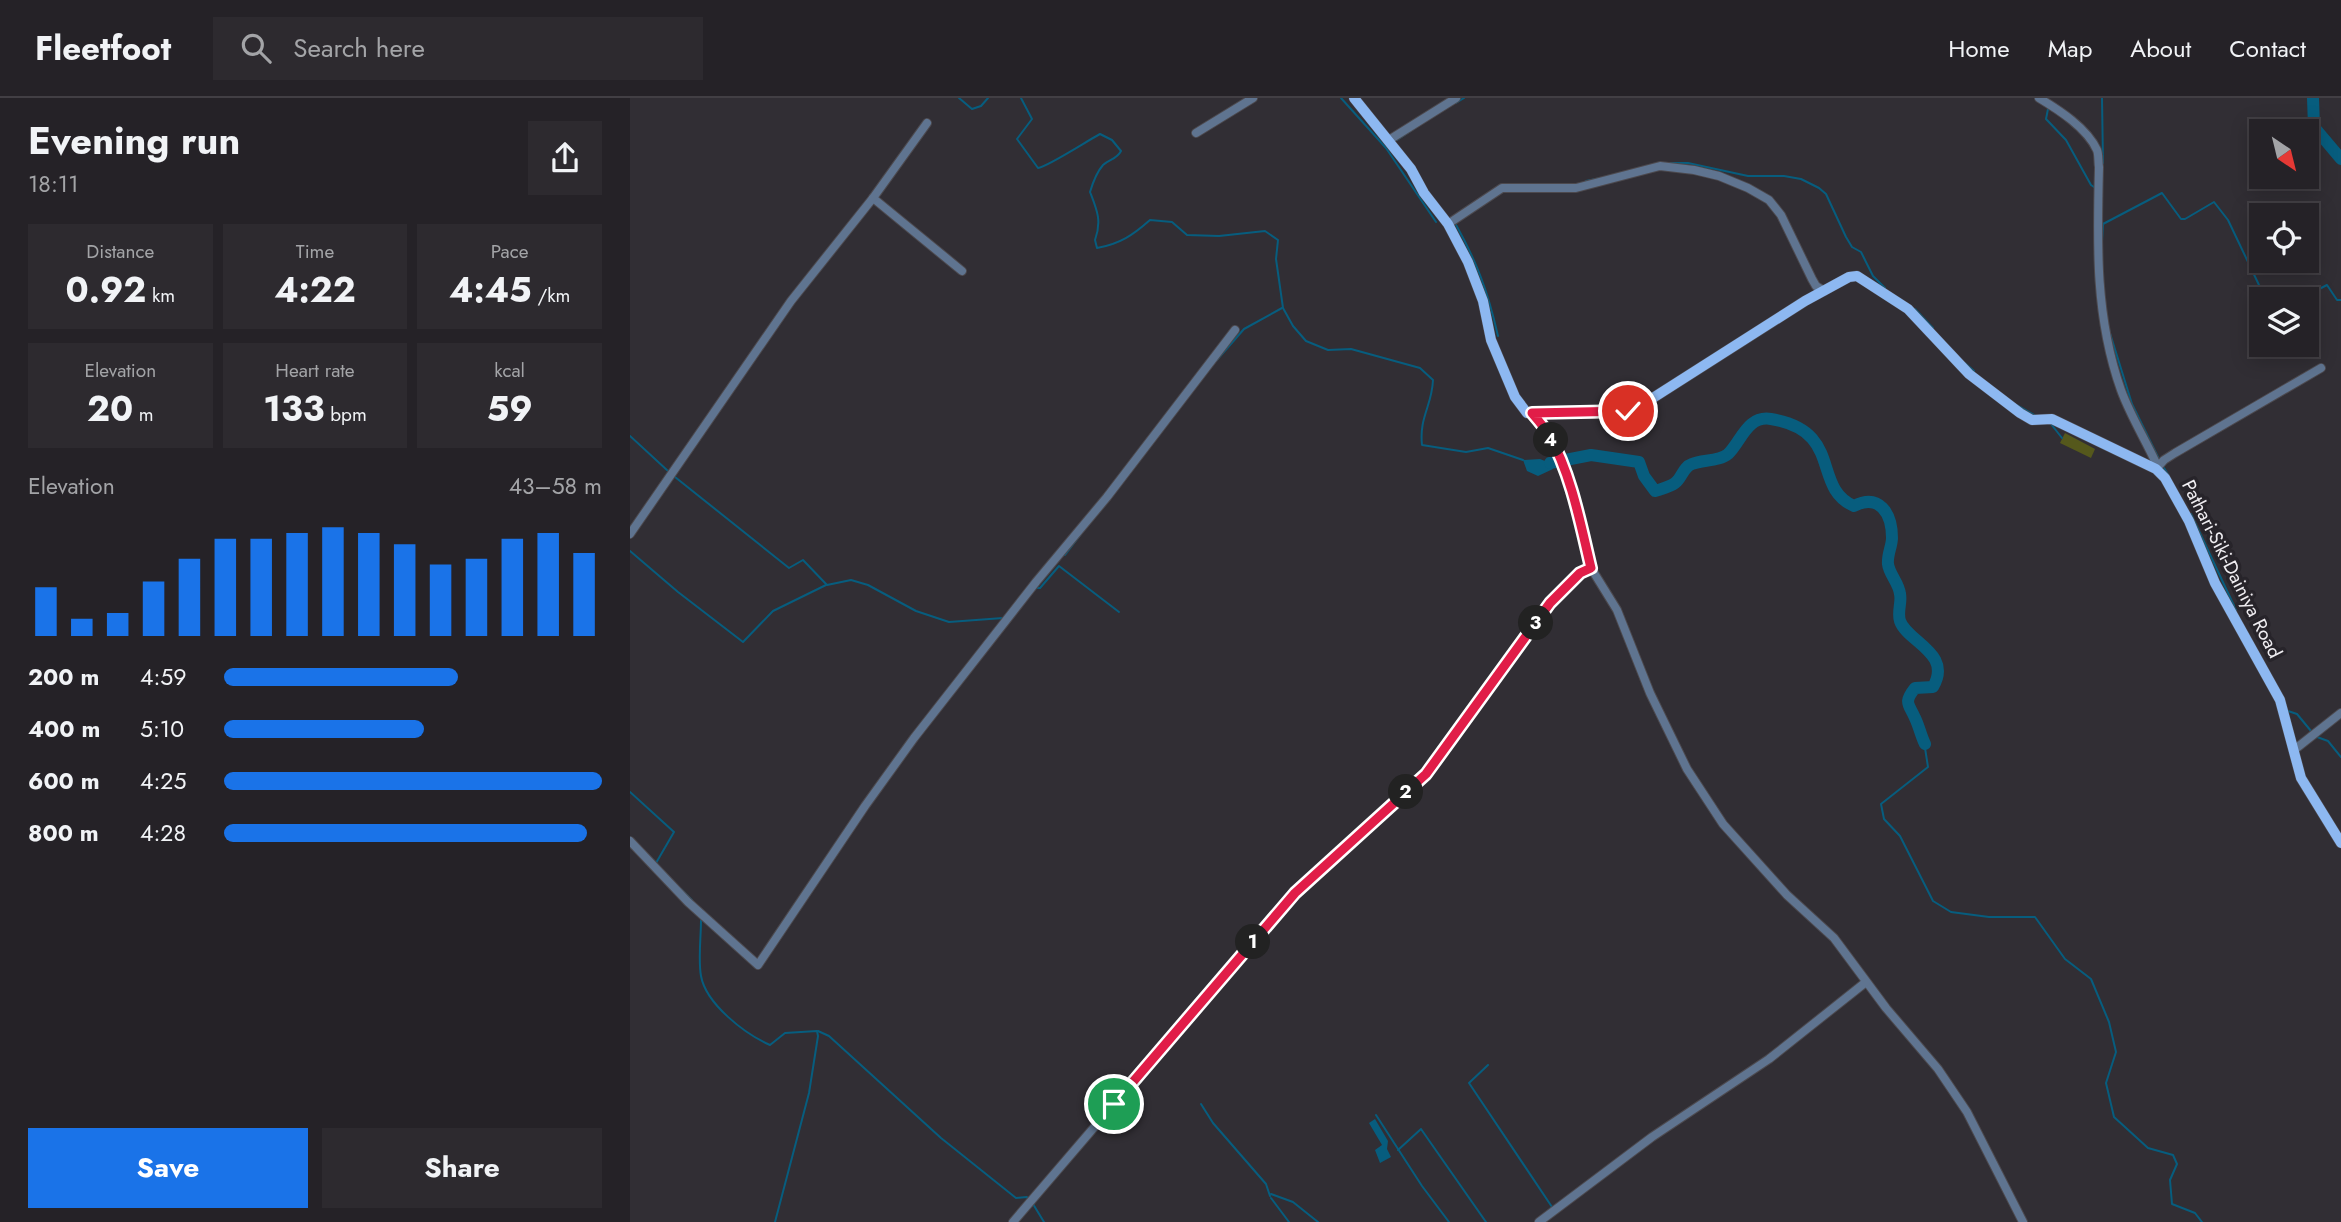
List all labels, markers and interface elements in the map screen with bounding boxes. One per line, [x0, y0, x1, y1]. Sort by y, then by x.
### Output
search box [213, 17, 703, 80]
text: Fleetfoot [35, 25, 171, 72]
icon: search [237, 29, 275, 67]
text: Search here [293, 29, 425, 67]
text: Home [1948, 31, 2010, 66]
text: Map [2048, 31, 2092, 66]
text: About [2130, 31, 2191, 66]
text: Contact [2229, 31, 2306, 66]
text: Evening run [28, 113, 240, 168]
north arrow [2249, 119, 2319, 189]
map controls [2249, 119, 2319, 357]
button: share [528, 121, 602, 195]
text: 18:11 [28, 167, 79, 201]
button: locate [2249, 203, 2319, 273]
text: Distance [86, 238, 154, 265]
text: Time [296, 238, 334, 265]
text: Pace [491, 238, 529, 265]
text: 0.92 [65, 265, 146, 315]
text: 4:22 [274, 265, 356, 315]
text: 4:45 [449, 265, 532, 315]
text: km [146, 282, 175, 309]
text: /km [532, 282, 570, 309]
button: layers [2249, 287, 2319, 357]
text: Elevation [84, 357, 156, 384]
text: Heart rate [275, 357, 355, 384]
text: kcal [494, 357, 525, 384]
pin [1598, 381, 1658, 441]
text: 20 [87, 384, 133, 434]
text: 133 [263, 384, 325, 434]
text: 59 [487, 384, 533, 434]
icon: check [1609, 392, 1647, 430]
text: m [133, 401, 154, 428]
text: bpm [325, 401, 367, 428]
pin: 4 [1534, 422, 1569, 458]
text: 4 [1544, 426, 1557, 453]
text: Elevation [28, 469, 115, 503]
text: 43–58 m [509, 469, 602, 503]
street label: Pathari-Siki-Dainiya Road [2175, 475, 2289, 663]
pin: 3 [1518, 606, 1553, 640]
text: 3 [1530, 609, 1541, 636]
text: 200 m [28, 660, 99, 694]
text: 4:59 [140, 660, 187, 694]
text: 400 m [28, 712, 100, 746]
text: 5:10 [140, 712, 184, 746]
text: 600 m [28, 764, 100, 798]
text: 4:25 [140, 764, 186, 798]
pin: 2 [1388, 774, 1424, 810]
text: 2 [1399, 778, 1412, 805]
text: 800 m [28, 816, 99, 850]
text: 4:28 [140, 816, 186, 850]
pin: 1 [1236, 924, 1270, 960]
text: 1 [1248, 928, 1257, 955]
pin [1084, 1074, 1144, 1134]
icon: arrive [1095, 1085, 1133, 1123]
button: Save [28, 1128, 308, 1208]
button: Share [322, 1128, 602, 1208]

